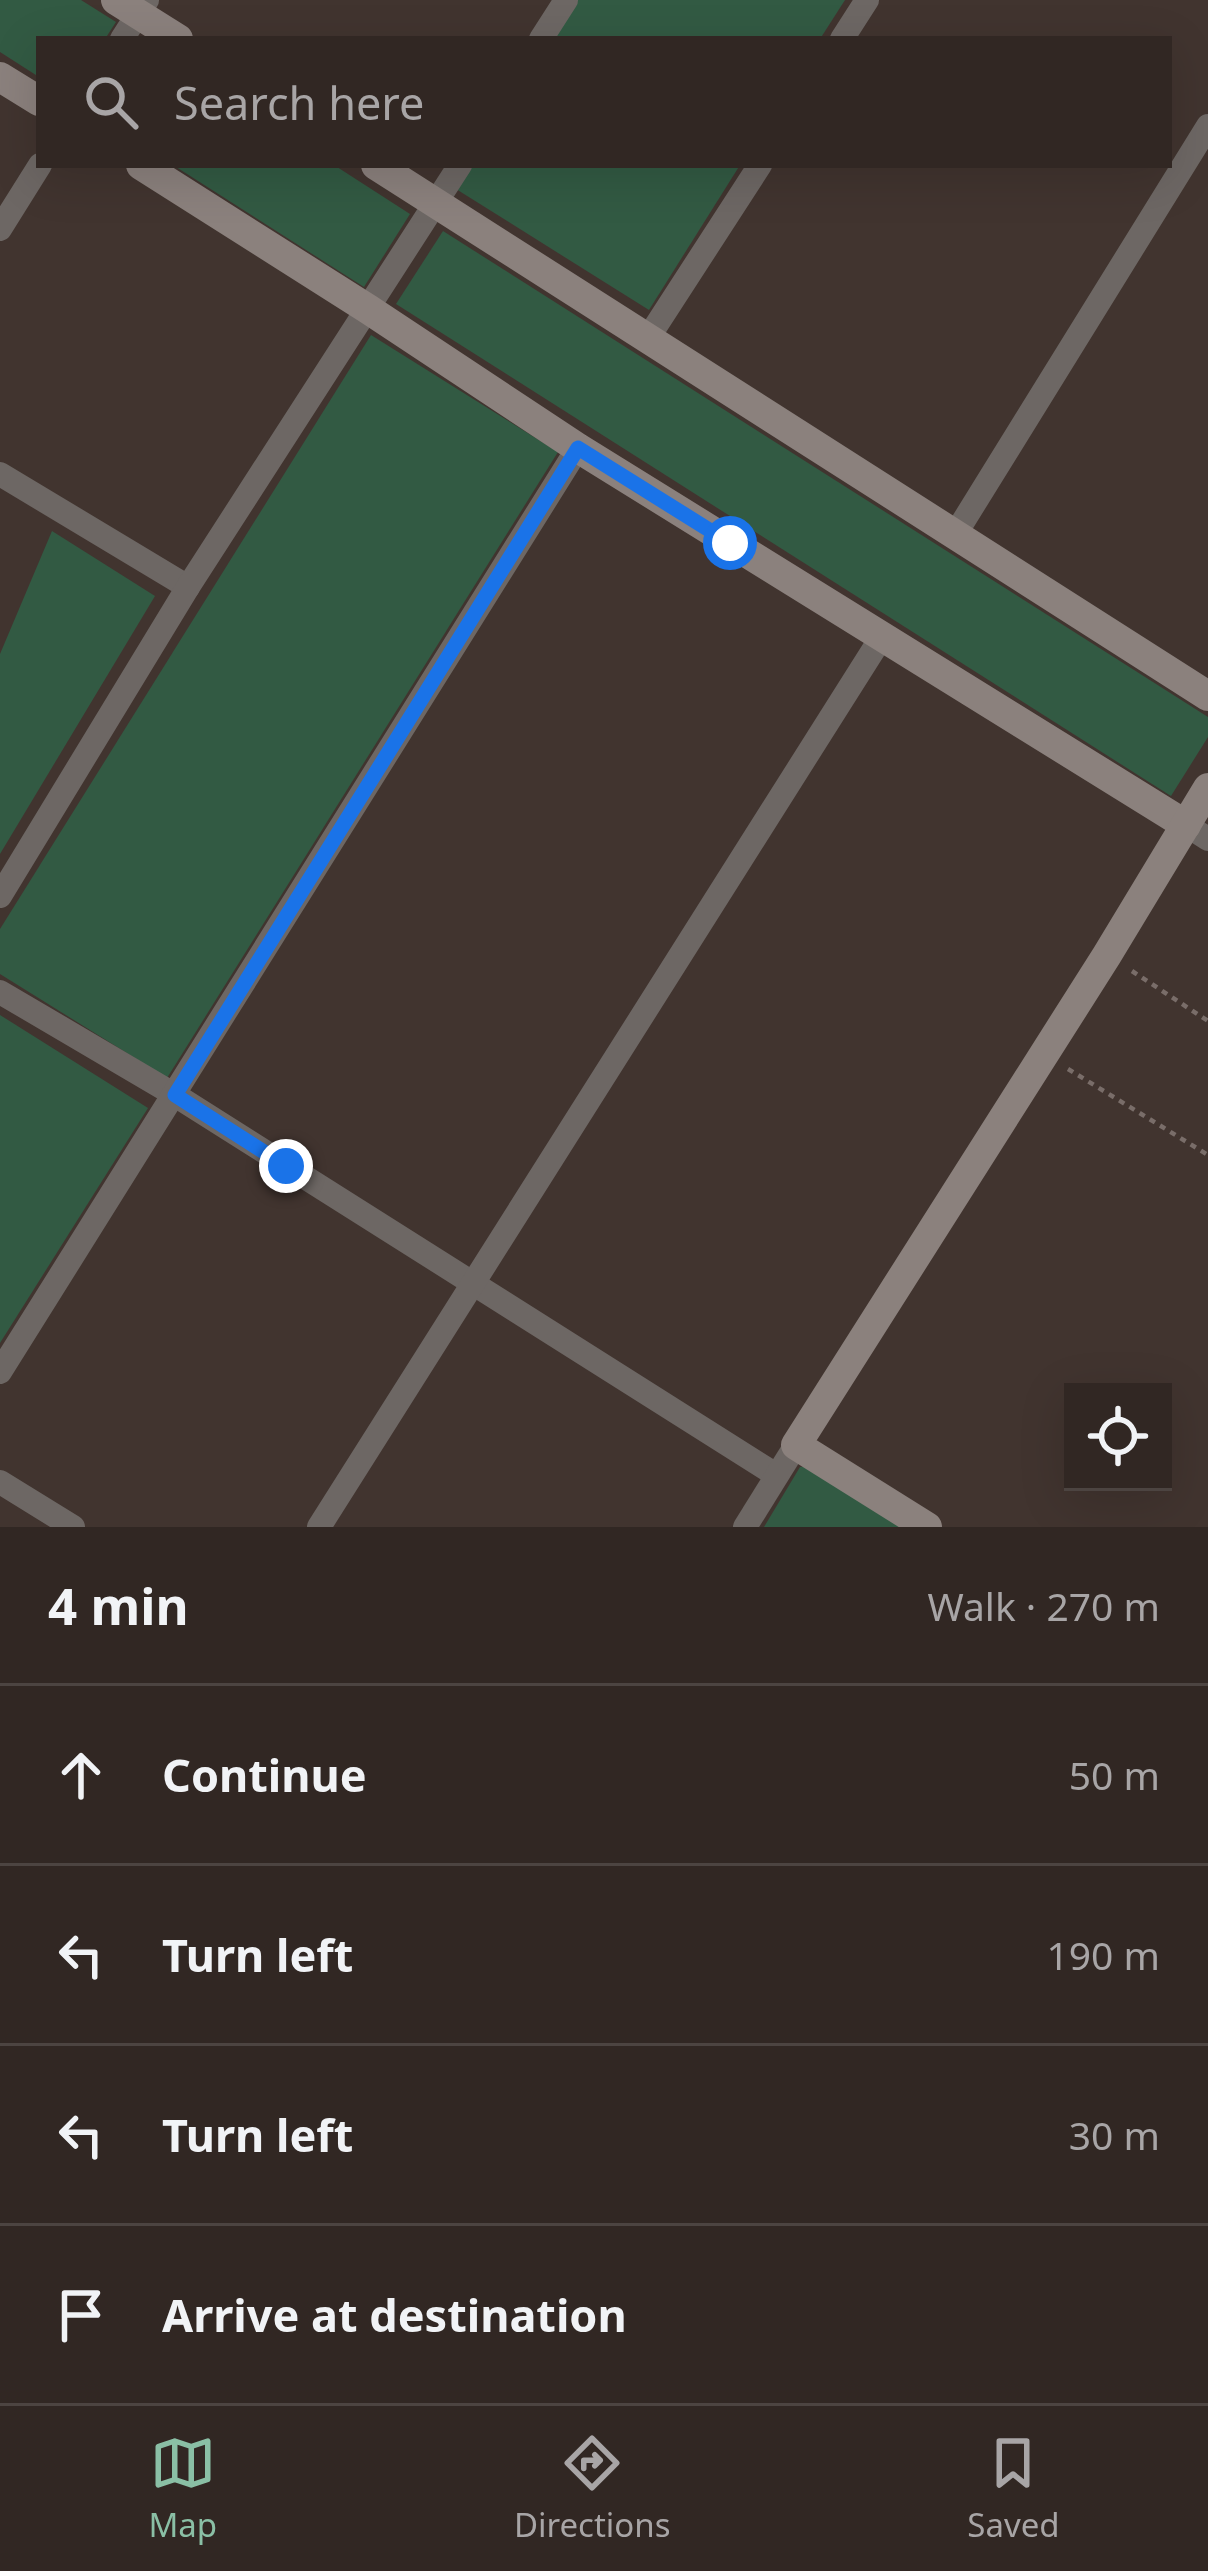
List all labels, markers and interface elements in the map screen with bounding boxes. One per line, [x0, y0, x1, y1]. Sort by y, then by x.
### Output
search box [36, 36, 1172, 168]
icon: search [78, 69, 144, 135]
text: Search here [174, 72, 424, 133]
route start [703, 516, 757, 570]
route end [259, 1139, 313, 1193]
map controls [1064, 1383, 1172, 1491]
button: locate [1064, 1383, 1172, 1491]
text: 4 min [48, 1570, 189, 1640]
text: Walk · 270 m [927, 1579, 1160, 1632]
icon: ahead [48, 1742, 114, 1808]
text: Continue [162, 1744, 367, 1805]
text: 50 m [1069, 1748, 1160, 1801]
icon: left [48, 1922, 114, 1988]
text: Turn left [162, 1924, 353, 1985]
text: 190 m [1046, 1928, 1160, 1981]
icon: left [48, 2102, 114, 2168]
text: Turn left [162, 2104, 353, 2165]
text: 30 m [1069, 2108, 1160, 2161]
icon: arrive [48, 2282, 114, 2348]
text: Arrive at destination [162, 2284, 627, 2345]
tab: Map [148, 2430, 217, 2547]
tab: Directions [514, 2430, 671, 2547]
tab: Saved [967, 2430, 1060, 2547]

